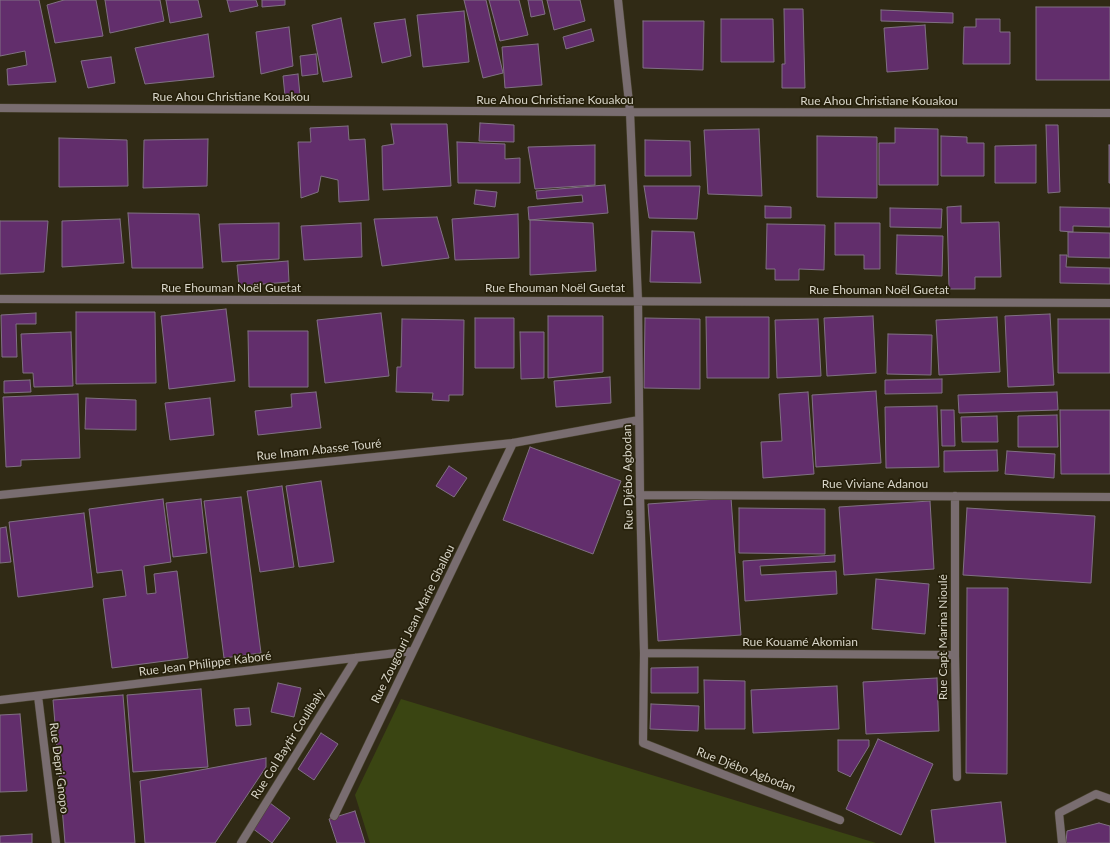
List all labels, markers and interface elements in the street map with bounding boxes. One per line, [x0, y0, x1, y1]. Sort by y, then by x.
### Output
street label: Rue Ahou Christiane Kouakou [152, 90, 310, 104]
street label: Rue Ahou Christiane Kouakou [476, 93, 634, 107]
street label: Rue Ahou Christiane Kouakou [800, 94, 958, 108]
street label: Rue Ehouman Noël Guetat [161, 281, 301, 295]
street label: Rue Ehouman Noël Guetat [485, 281, 625, 295]
street label: Rue Ehouman Noël Guetat [809, 283, 949, 297]
street label: Rue Djébo Agbodan [620, 424, 636, 530]
street label: Rue Imam Abasse Touré [256, 436, 382, 464]
street label: Rue Viviane Adanou [822, 477, 928, 491]
street label: Rue Zougouri Jean Marie Gballou [368, 542, 458, 706]
street label: Rue Capt Marina Nioulé [936, 574, 950, 700]
street label: Rue Kouamé Akomian [742, 635, 858, 649]
street label: Rue Jean Philippe Kaboré [138, 649, 272, 679]
street label: Rue Col Baytir Coulibaly [248, 686, 328, 802]
street label: Rue Depri Gnopo [46, 722, 72, 814]
street label: Rue Djébo Agbodan [694, 744, 798, 796]

